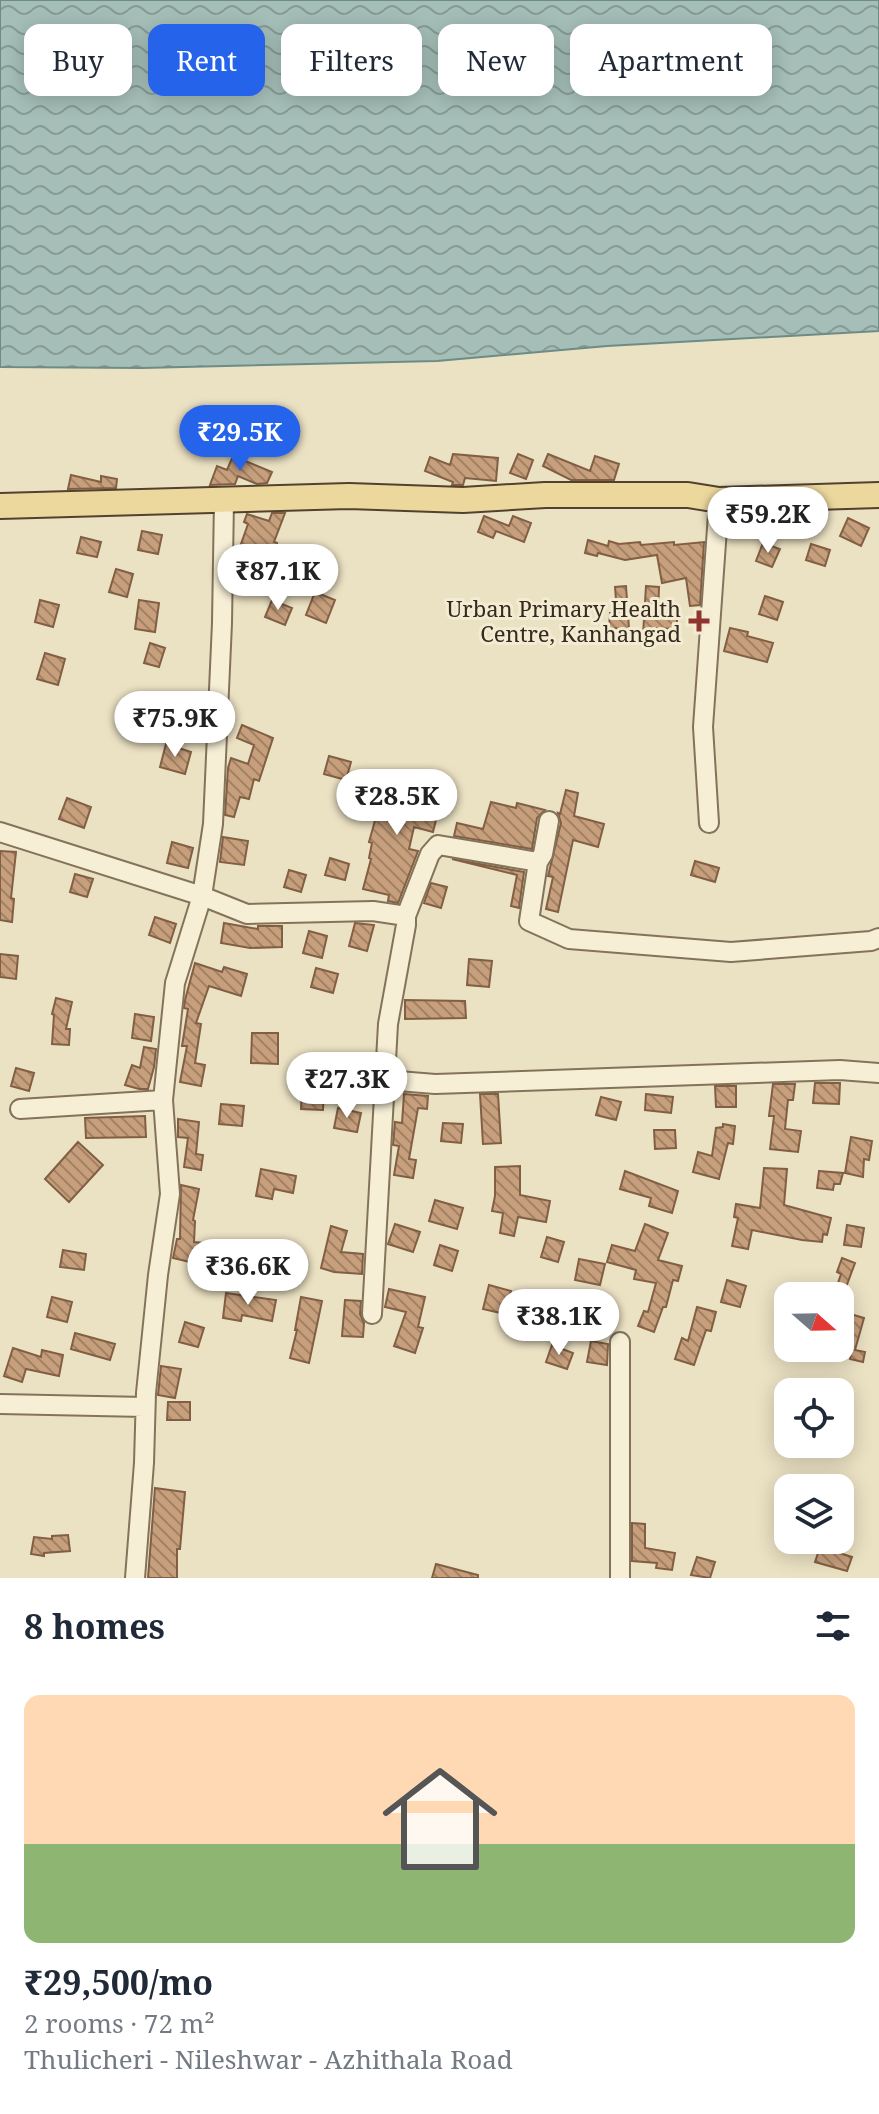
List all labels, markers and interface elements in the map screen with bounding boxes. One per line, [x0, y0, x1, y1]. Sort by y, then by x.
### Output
chip: Buy [24, 24, 132, 96]
chip: Rent [148, 24, 265, 96]
chip: Filters [281, 24, 422, 96]
chip: New [438, 24, 554, 96]
chip: Apartment [570, 24, 772, 96]
pin: ₹29.5K [175, 405, 305, 473]
text: ₹29.5K [197, 413, 283, 449]
pin: ₹59.2K [703, 487, 833, 555]
text: ₹59.2K [725, 495, 811, 531]
pin: ₹87.1K [213, 544, 343, 612]
text: ₹87.1K [235, 552, 321, 588]
place label: Urban Primary Health Centre, Kanhangad [447, 593, 681, 648]
marker: Urban Primary Health Centre, Kanhangad [688, 610, 710, 632]
pin: ₹75.9K [110, 691, 240, 759]
text: ₹75.9K [132, 699, 218, 735]
pin: ₹28.5K [332, 769, 462, 837]
text: ₹28.5K [354, 777, 440, 813]
pin: ₹27.3K [282, 1052, 412, 1120]
text: ₹27.3K [304, 1060, 390, 1096]
pin: ₹36.6K [183, 1239, 313, 1307]
text: ₹36.6K [205, 1247, 291, 1283]
north arrow [774, 1282, 854, 1362]
map controls [774, 1282, 854, 1554]
pin: ₹38.1K [494, 1289, 624, 1357]
text: ₹38.1K [516, 1297, 602, 1333]
button: locate [774, 1378, 854, 1458]
button: layers [774, 1474, 854, 1554]
text: 8 homes [24, 1603, 165, 1649]
icon: filters [811, 1604, 855, 1648]
icon: home [368, 1747, 512, 1891]
text: ₹29,500/mo [24, 1959, 213, 2005]
text: 2 rooms · 72 m² [24, 2005, 215, 2041]
text: Thulicheri - Nileshwar - Azhithala Road [24, 2041, 513, 2077]

